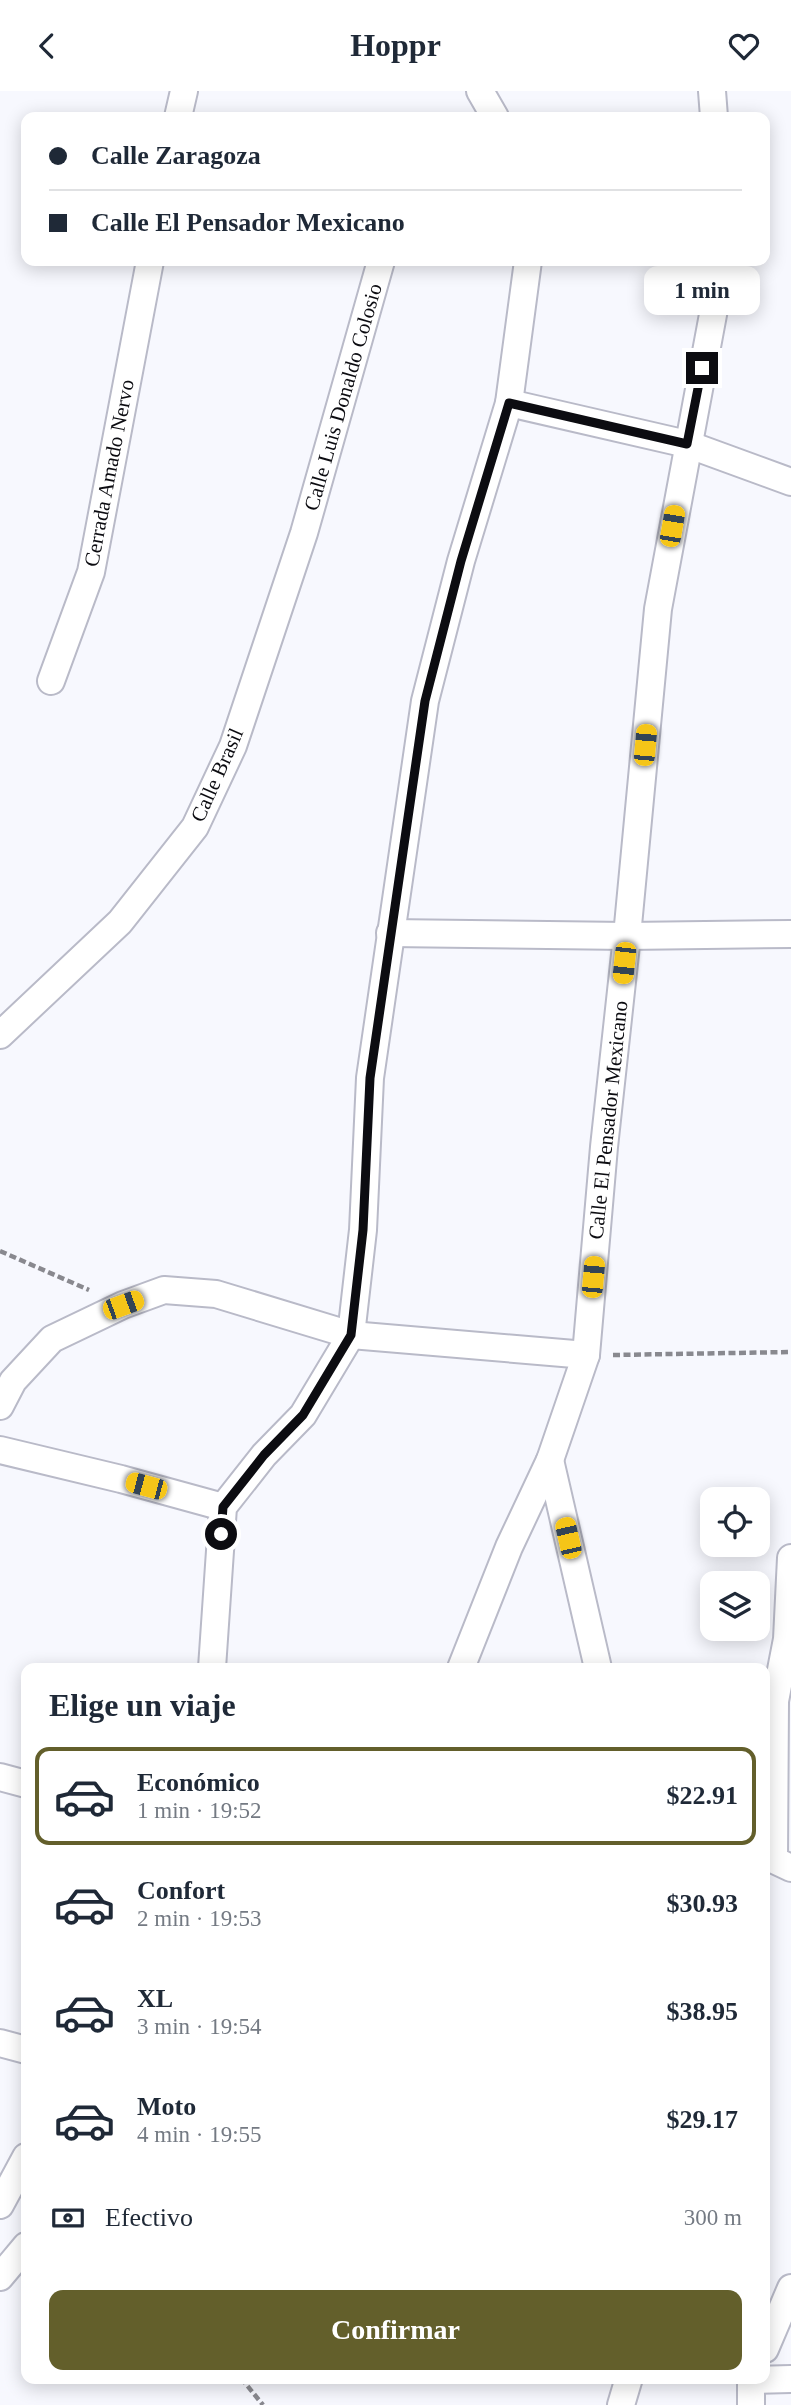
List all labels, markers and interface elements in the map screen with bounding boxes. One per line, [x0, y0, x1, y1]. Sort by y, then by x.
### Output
icon: back [28, 27, 66, 65]
text: Hoppr [350, 27, 441, 63]
icon: heart [725, 27, 763, 65]
text: Calle Zaragoza [91, 141, 261, 170]
text: Calle El Pensador Mexicano [91, 208, 405, 237]
callout: 1 min [644, 267, 760, 315]
text: 1 min [674, 278, 730, 303]
street label: Calle Luis Donaldo Colosio [299, 281, 387, 513]
route end [686, 352, 718, 384]
street label: Cerrada Amado Nervo [79, 377, 139, 569]
car [659, 503, 686, 549]
car [633, 723, 658, 767]
street label: Calle Brasil [186, 724, 248, 825]
car [612, 941, 637, 985]
street label: Calle El Pensador Mexicano [584, 1000, 632, 1240]
car [581, 1255, 606, 1299]
car [100, 1288, 147, 1322]
car [123, 1470, 170, 1502]
map controls [700, 1487, 770, 1641]
button: locate [700, 1487, 770, 1557]
car [554, 1515, 583, 1561]
route start [205, 1518, 237, 1550]
button: layers [700, 1571, 770, 1641]
text: Elige un viaje [49, 1687, 236, 1723]
icon: car [53, 1765, 116, 1828]
text: Económico [137, 1768, 260, 1797]
text: $22.91 [667, 1781, 738, 1810]
text: 1 min · 19:52 [137, 1798, 262, 1823]
icon: car [53, 1873, 116, 1936]
text: Confort [137, 1876, 225, 1905]
text: $30.93 [667, 1889, 738, 1918]
text: 2 min · 19:53 [137, 1906, 262, 1931]
icon: car [53, 1981, 116, 2044]
text: XL [137, 1984, 173, 2013]
text: $38.95 [667, 1997, 738, 2026]
text: 3 min · 19:54 [137, 2014, 262, 2039]
icon: car [53, 2089, 116, 2152]
text: Moto [137, 2092, 196, 2121]
text: $29.17 [667, 2105, 738, 2134]
text: 4 min · 19:55 [137, 2122, 262, 2147]
icon: cash [49, 2199, 87, 2237]
text: Efectivo [105, 2203, 193, 2232]
text: 300 m [684, 2205, 742, 2230]
button: Confirmar [49, 2290, 742, 2370]

